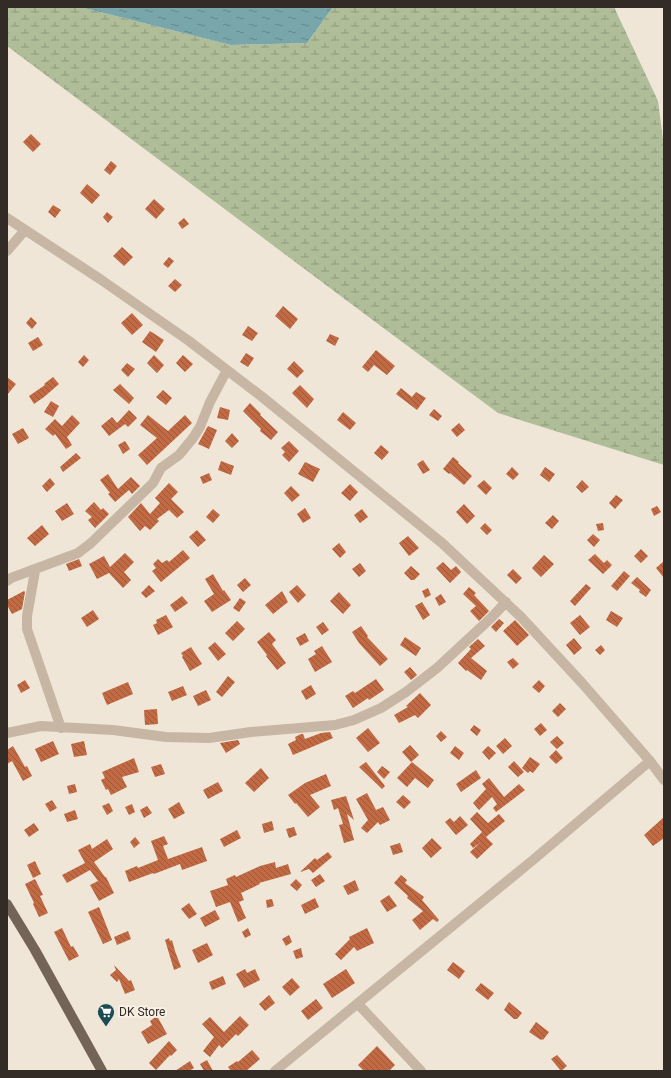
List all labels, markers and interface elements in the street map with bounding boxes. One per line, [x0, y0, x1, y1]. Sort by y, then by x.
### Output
supermarket icon: DK Store [96, 1002, 116, 1027]
place label: DK Store [119, 1005, 165, 1019]

